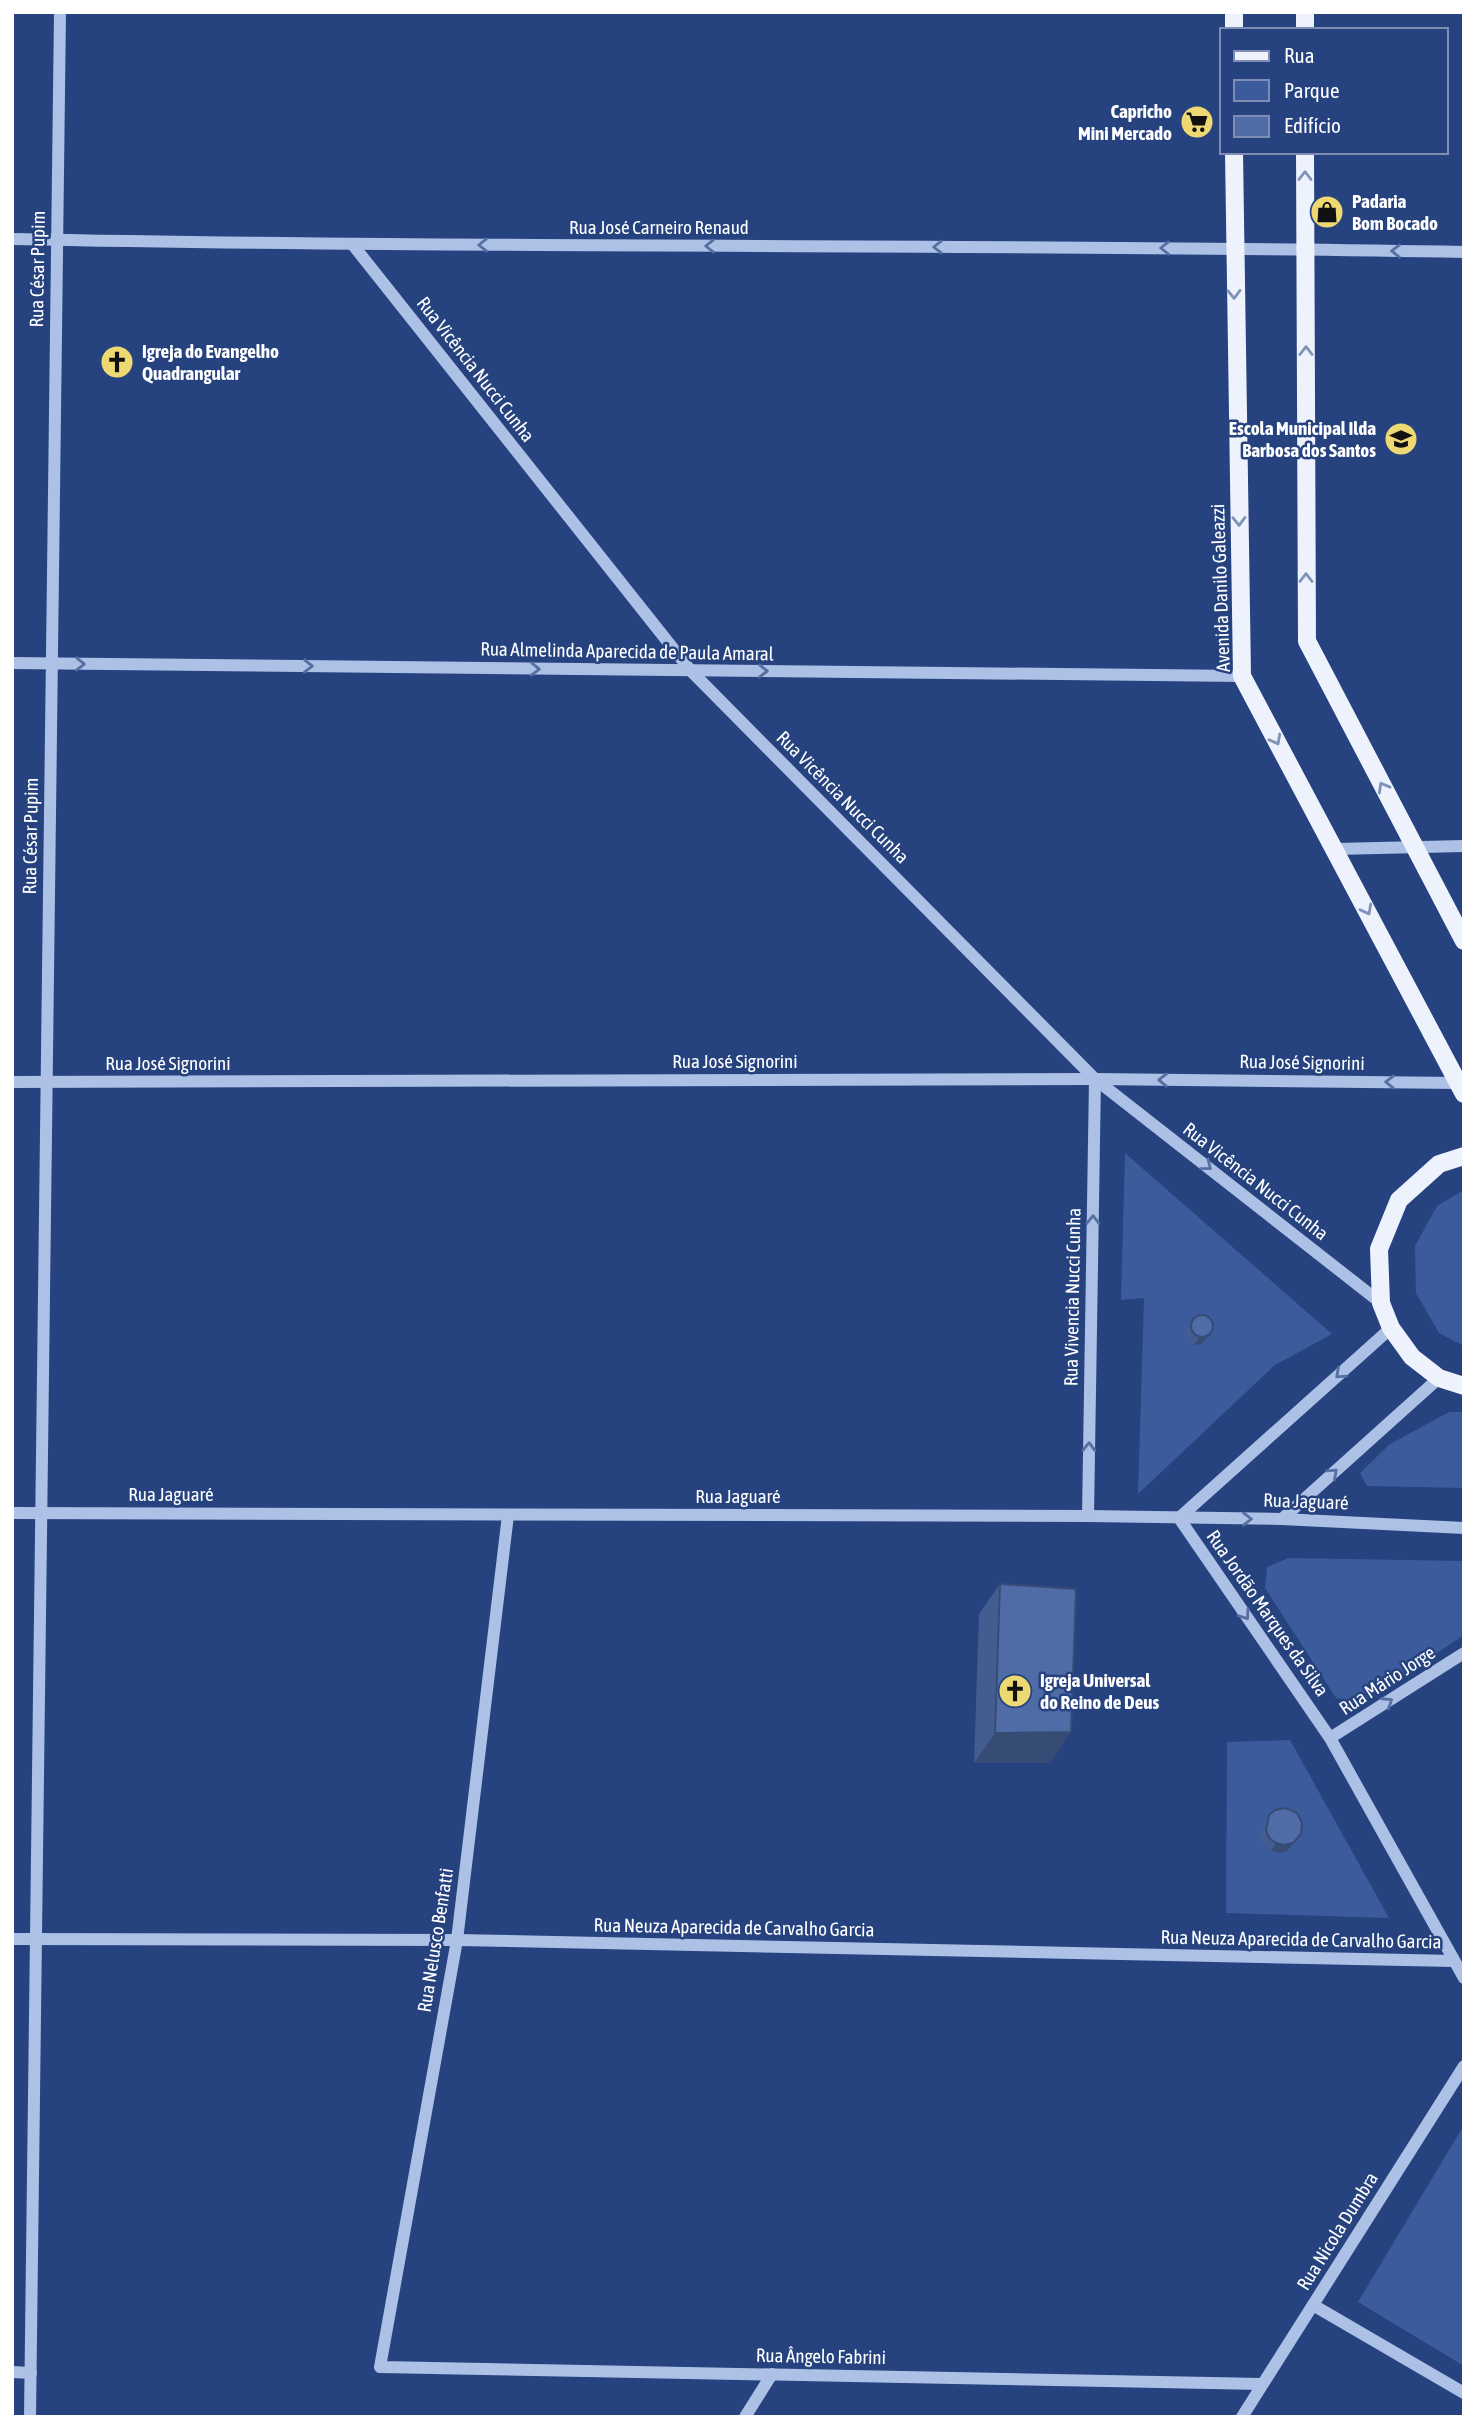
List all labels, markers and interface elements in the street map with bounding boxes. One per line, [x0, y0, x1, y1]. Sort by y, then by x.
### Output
legend [1220, 28, 1448, 154]
text: Rua [1284, 43, 1314, 67]
text: Parque [1284, 78, 1339, 102]
place label: Capricho Mini Mercado [1078, 100, 1172, 144]
supermarket icon: Capricho Mini Mercado [1178, 103, 1216, 141]
text: Edifício [1284, 113, 1341, 137]
one-way arrow [1297, 170, 1313, 181]
place label: Padaria Bom Bocado [1352, 190, 1438, 234]
shop icon: Padaria Bom Bocado [1308, 193, 1346, 231]
street label: Rua César Pupim [25, 211, 49, 327]
street label: Rua José Carneiro Renaud [569, 216, 749, 238]
one-way arrow [477, 238, 488, 253]
one-way arrow [705, 238, 715, 254]
one-way arrow [932, 239, 943, 255]
one-way arrow [1160, 240, 1170, 256]
one-way arrow [1390, 243, 1400, 259]
one-way arrow [1227, 289, 1242, 300]
street label: Rua Vicência Nucci Cunha [413, 292, 539, 446]
place label: Igreja do Evangelho Quadrangular [142, 340, 279, 384]
church icon: Igreja do Evangelho Quadrangular [98, 343, 136, 381]
one-way arrow [1298, 345, 1314, 355]
place label: Escola Municipal Ilda Barbosa dos Santos [1229, 417, 1376, 461]
school or university icon: Escola Municipal Ilda Barbosa dos Santos [1382, 420, 1420, 458]
street label: Avenida Danilo Galeazzi [1206, 504, 1234, 672]
one-way arrow [1231, 517, 1247, 527]
one-way arrow [1298, 572, 1314, 583]
street label: Rua Almelinda Aparecida de Paula Amaral [480, 637, 774, 665]
one-way arrow [76, 656, 86, 672]
one-way arrow [303, 659, 314, 674]
one-way arrow [531, 661, 541, 677]
one-way arrow [758, 663, 769, 679]
street label: Rua Vicência Nucci Cunha [772, 726, 914, 868]
one-way arrow [1268, 733, 1282, 745]
street label: Rua César Pupim [18, 778, 42, 894]
one-way arrow [1378, 782, 1391, 794]
one-way arrow [1358, 902, 1372, 915]
street label: Rua José Signorini [672, 1050, 798, 1072]
street label: Rua José Signorini [1239, 1050, 1365, 1074]
street label: Rua José Signorini [105, 1052, 231, 1074]
one-way arrow [1157, 1072, 1168, 1087]
one-way arrow [1384, 1074, 1395, 1090]
street label: Rua Vicência Nucci Cunha [1179, 1118, 1333, 1244]
one-way arrow [1199, 1158, 1211, 1171]
street label: Rua Vivencia Nucci Cunha [1059, 1208, 1085, 1386]
one-way arrow [1085, 1214, 1101, 1225]
one-way arrow [1335, 1366, 1348, 1378]
one-way arrow [1082, 1442, 1097, 1453]
one-way arrow [1325, 1469, 1338, 1481]
street label: Rua Jaguaré [128, 1483, 214, 1505]
street label: Rua Jaguaré [695, 1485, 781, 1507]
street label: Rua Jaguaré [1263, 1489, 1349, 1513]
one-way arrow [1242, 1511, 1253, 1527]
street label: Rua Jordão Marques da Silva [1202, 1526, 1334, 1700]
one-way arrow [1237, 1607, 1249, 1620]
street label: Rua Mário Jorge [1335, 1641, 1439, 1719]
place label: Igreja Universal do Reino de Deus [1040, 1669, 1159, 1713]
church icon: Igreja Universal do Reino de Deus [996, 1672, 1034, 1710]
one-way arrow [1380, 1697, 1393, 1710]
street label: Rua Nelusco Benfatti [413, 1866, 457, 2014]
street label: Rua Neuza Aparecida de Carvalho Garcia [593, 1914, 875, 1940]
street label: Rua Neuza Aparecida de Carvalho Garcia [1160, 1926, 1442, 1952]
street label: Rua Nicola Dumbra [1292, 2168, 1382, 2294]
street label: Rua Ângelo Fabrini [756, 2344, 886, 2368]

